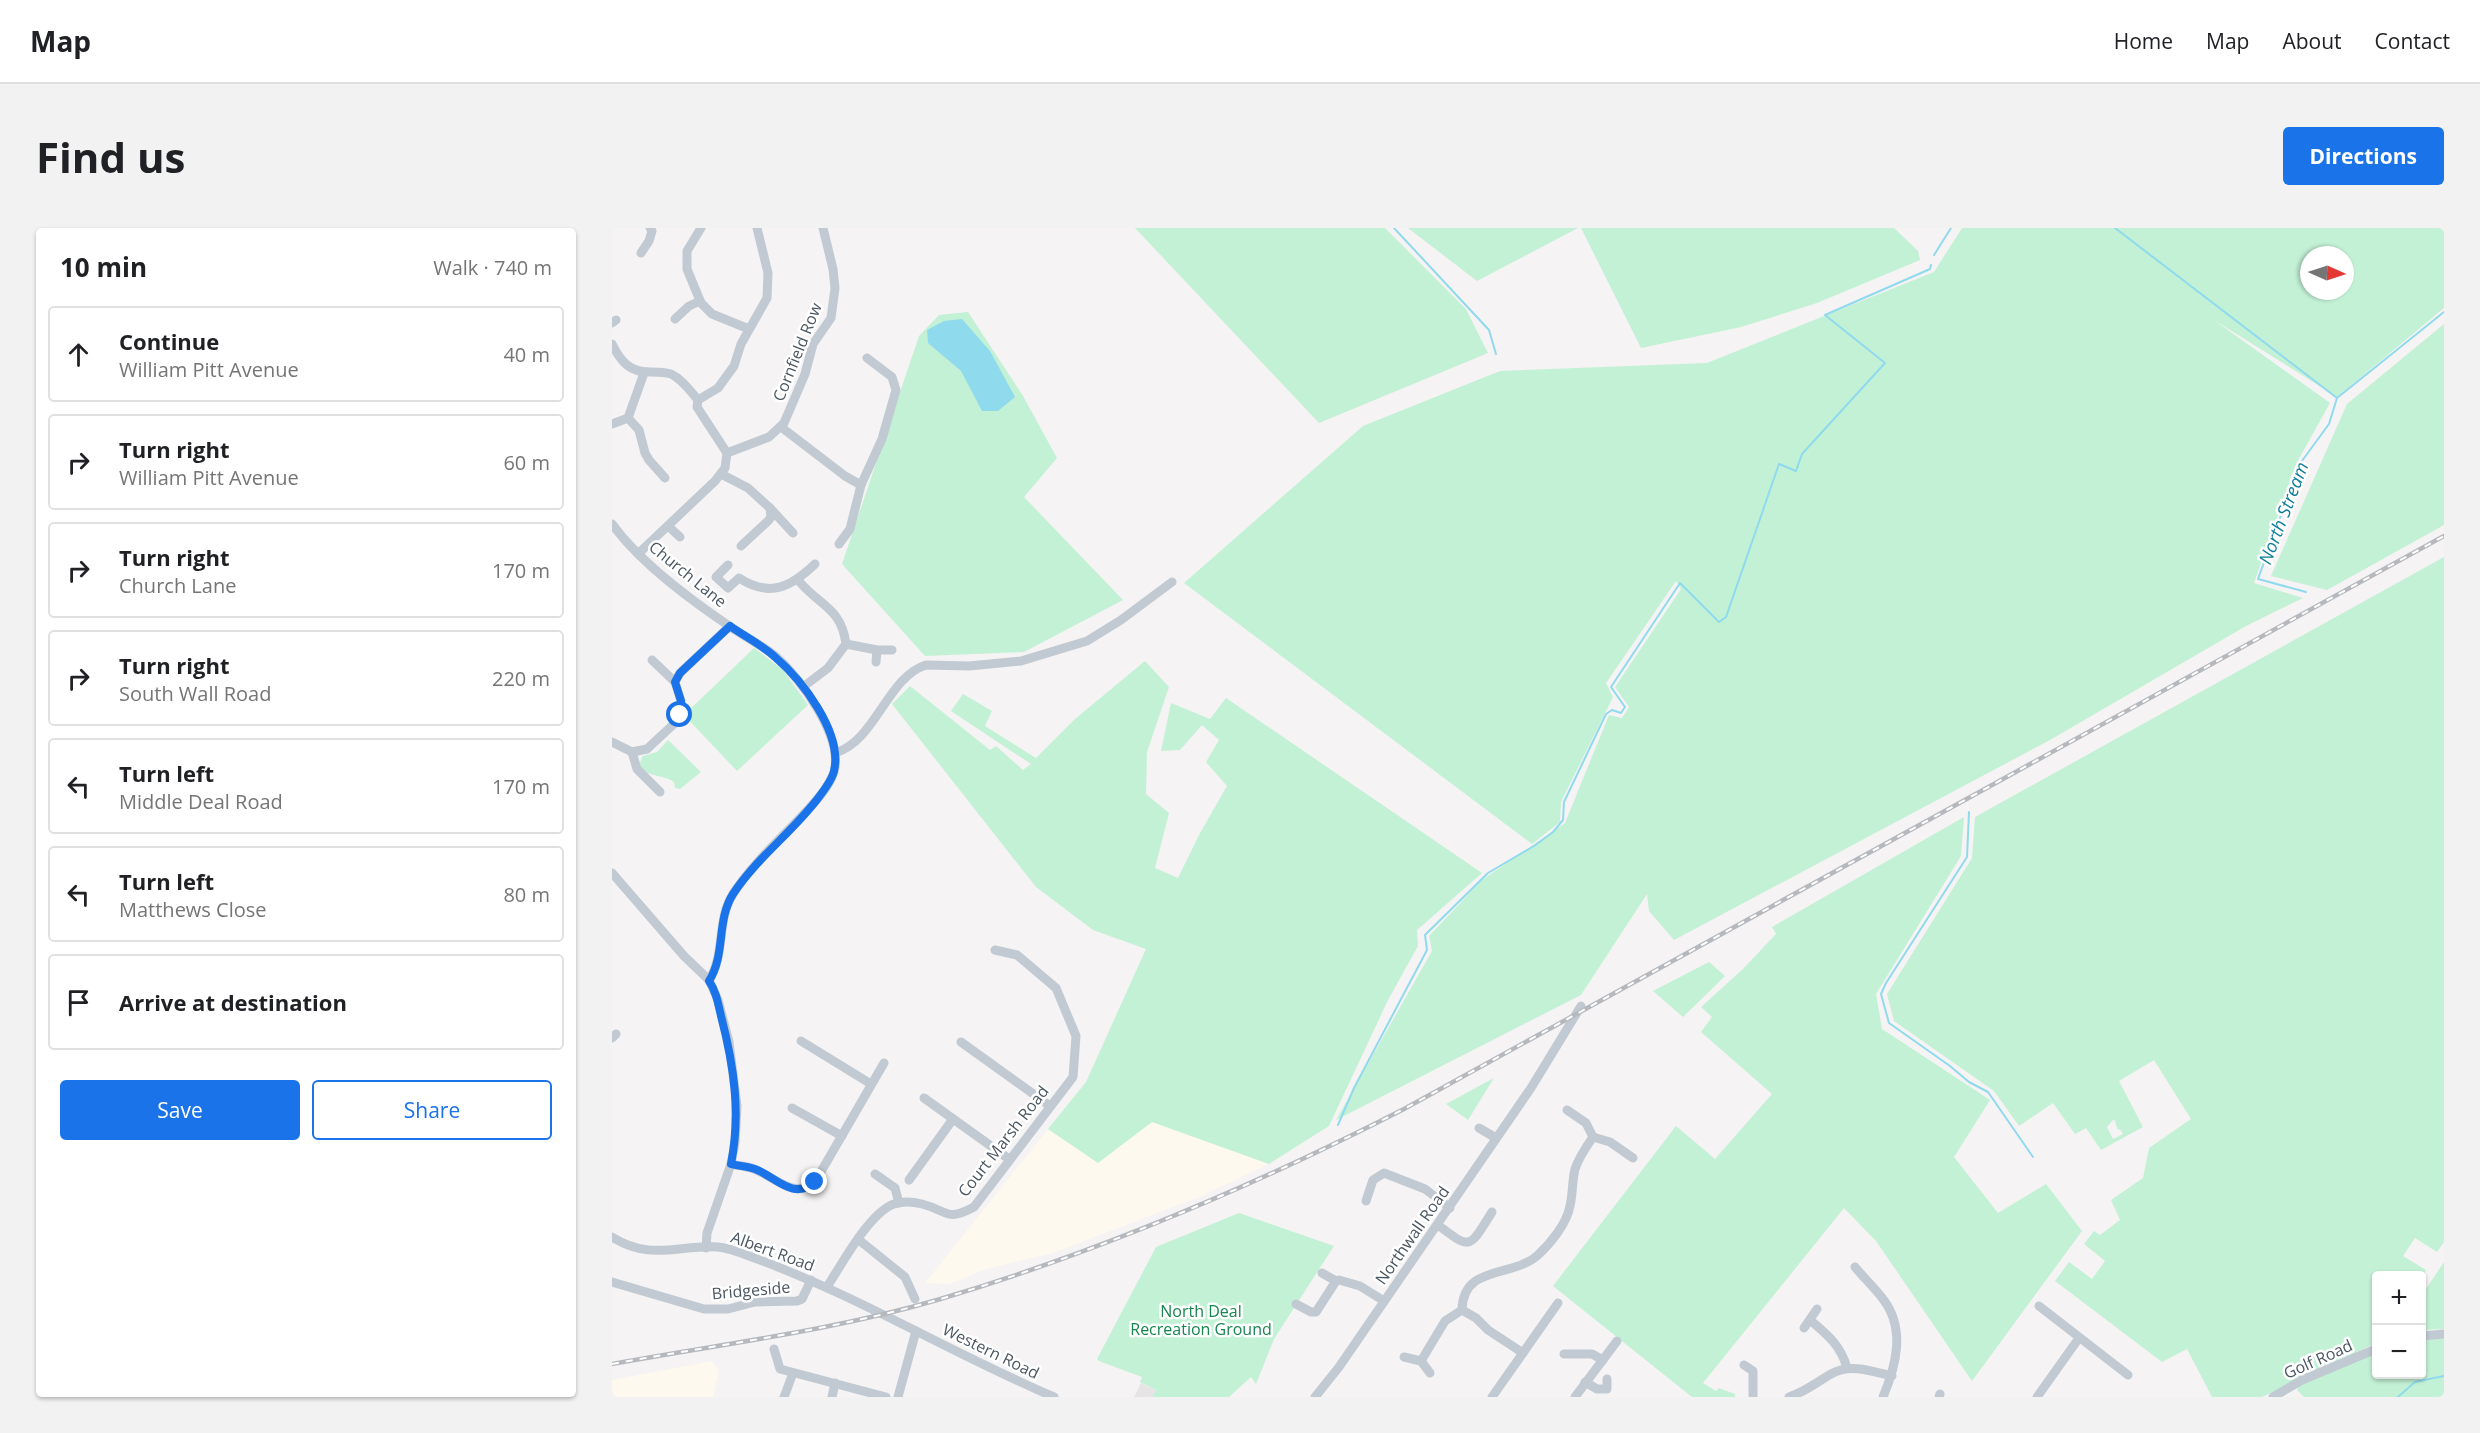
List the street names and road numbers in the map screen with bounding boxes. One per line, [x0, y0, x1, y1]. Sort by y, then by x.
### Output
street label: Cornfield Row [767, 299, 827, 404]
street label: Church Lane [645, 536, 731, 612]
street label: Court Marsh Road [953, 1081, 1053, 1201]
street label: Northwall Road [1370, 1181, 1454, 1289]
street label: Albert Road [728, 1226, 818, 1276]
street label: Bridgeside [711, 1276, 791, 1304]
street label: Western Road [939, 1318, 1043, 1384]
street label: Golf Road [2280, 1334, 2356, 1384]

